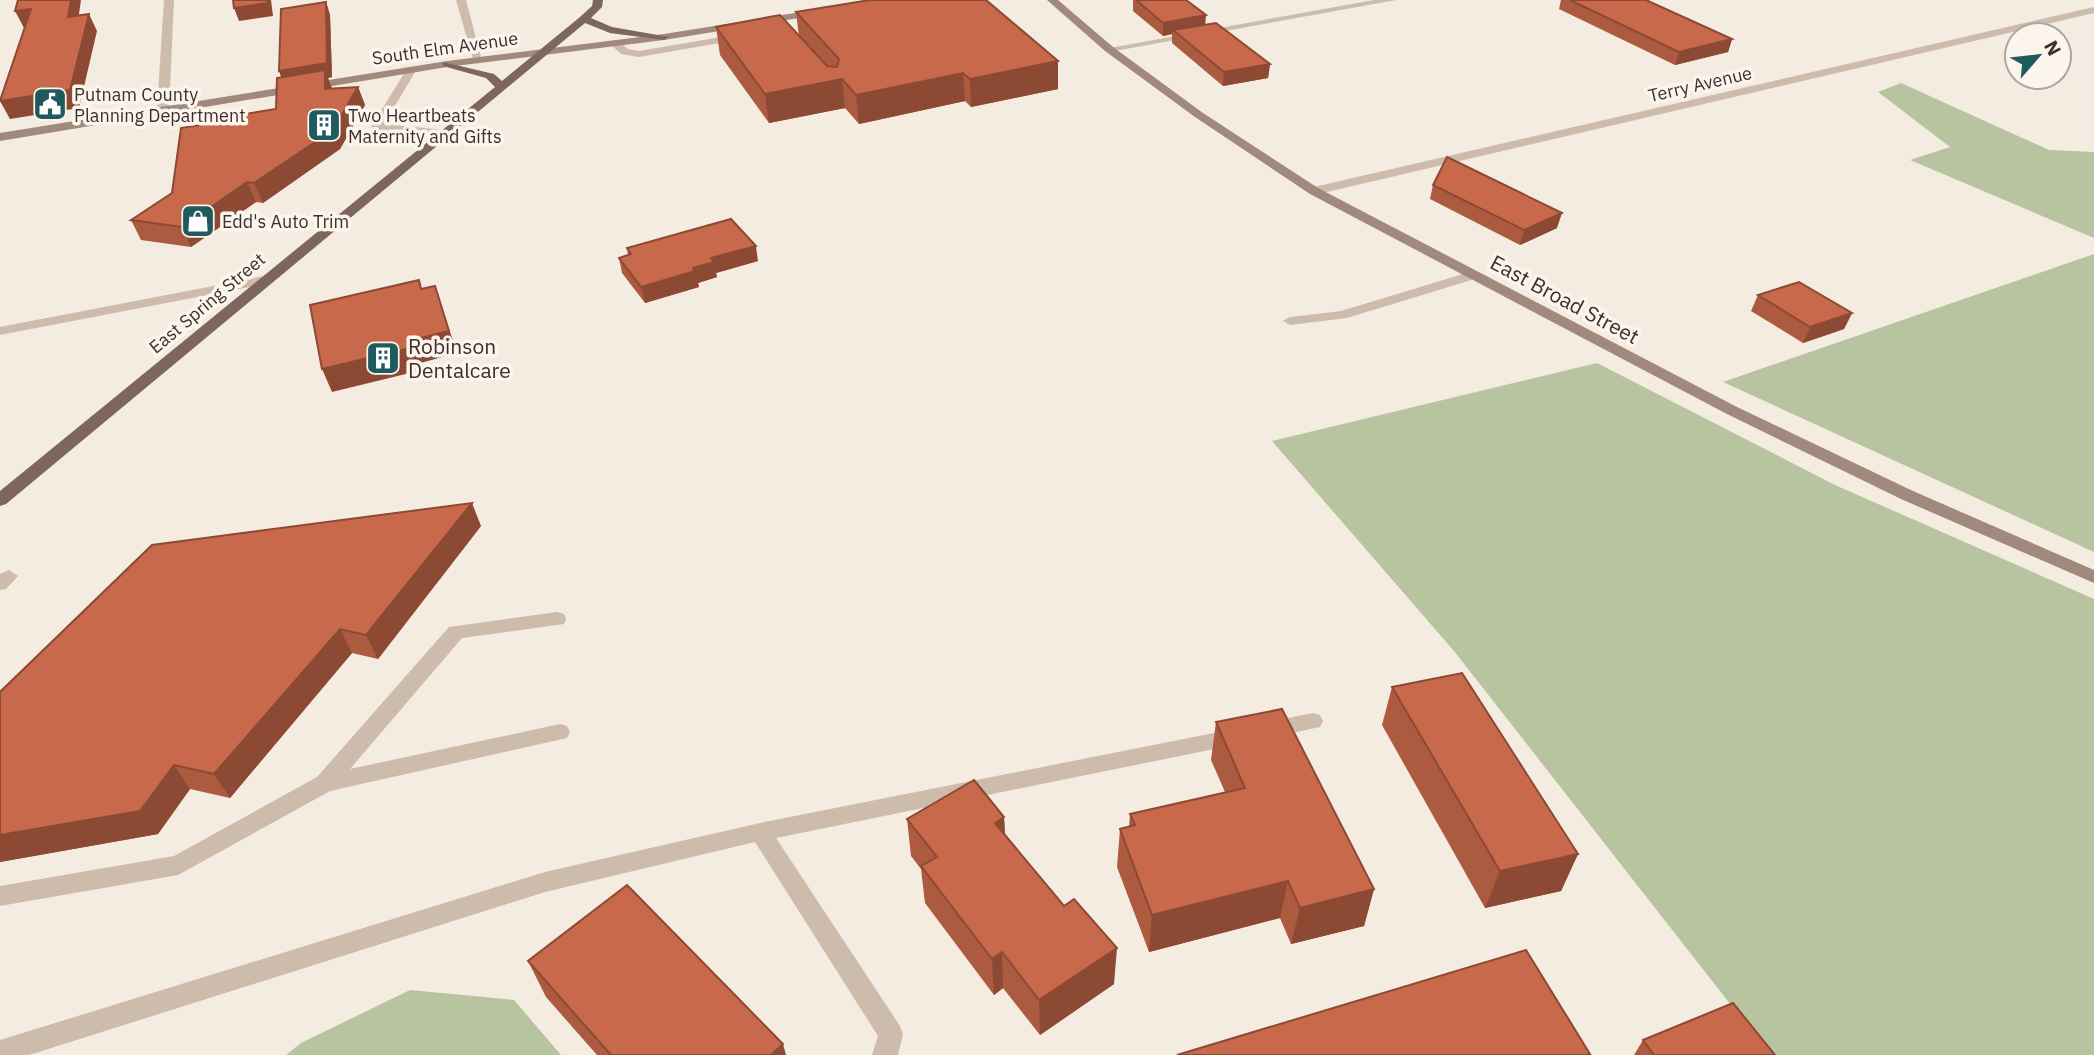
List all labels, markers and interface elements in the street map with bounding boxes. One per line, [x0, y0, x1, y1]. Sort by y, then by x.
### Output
north arrow [2003, 21, 2073, 91]
street label: South Elm Avenue [371, 26, 519, 70]
text: N [2039, 36, 2067, 60]
street label: Terry Avenue [1646, 61, 1754, 107]
place label: Putnam County Planning Department [74, 83, 246, 127]
public building icon: Putnam County Planning Department [31, 85, 69, 123]
place label: Two Heartbeats Maternity and Gifts [348, 104, 502, 148]
building icon: Two Heartbeats Maternity and Gifts [305, 106, 343, 144]
shop icon: Edd's Auto Trim [179, 202, 217, 240]
place label: Edd's Auto Trim [222, 210, 349, 233]
street label: East Spring Street [144, 248, 270, 358]
street label: East Broad Street [1486, 248, 1644, 350]
place label: Robinson Dentalcare [408, 332, 511, 384]
building icon: Robinson Dentalcare [364, 339, 402, 377]

